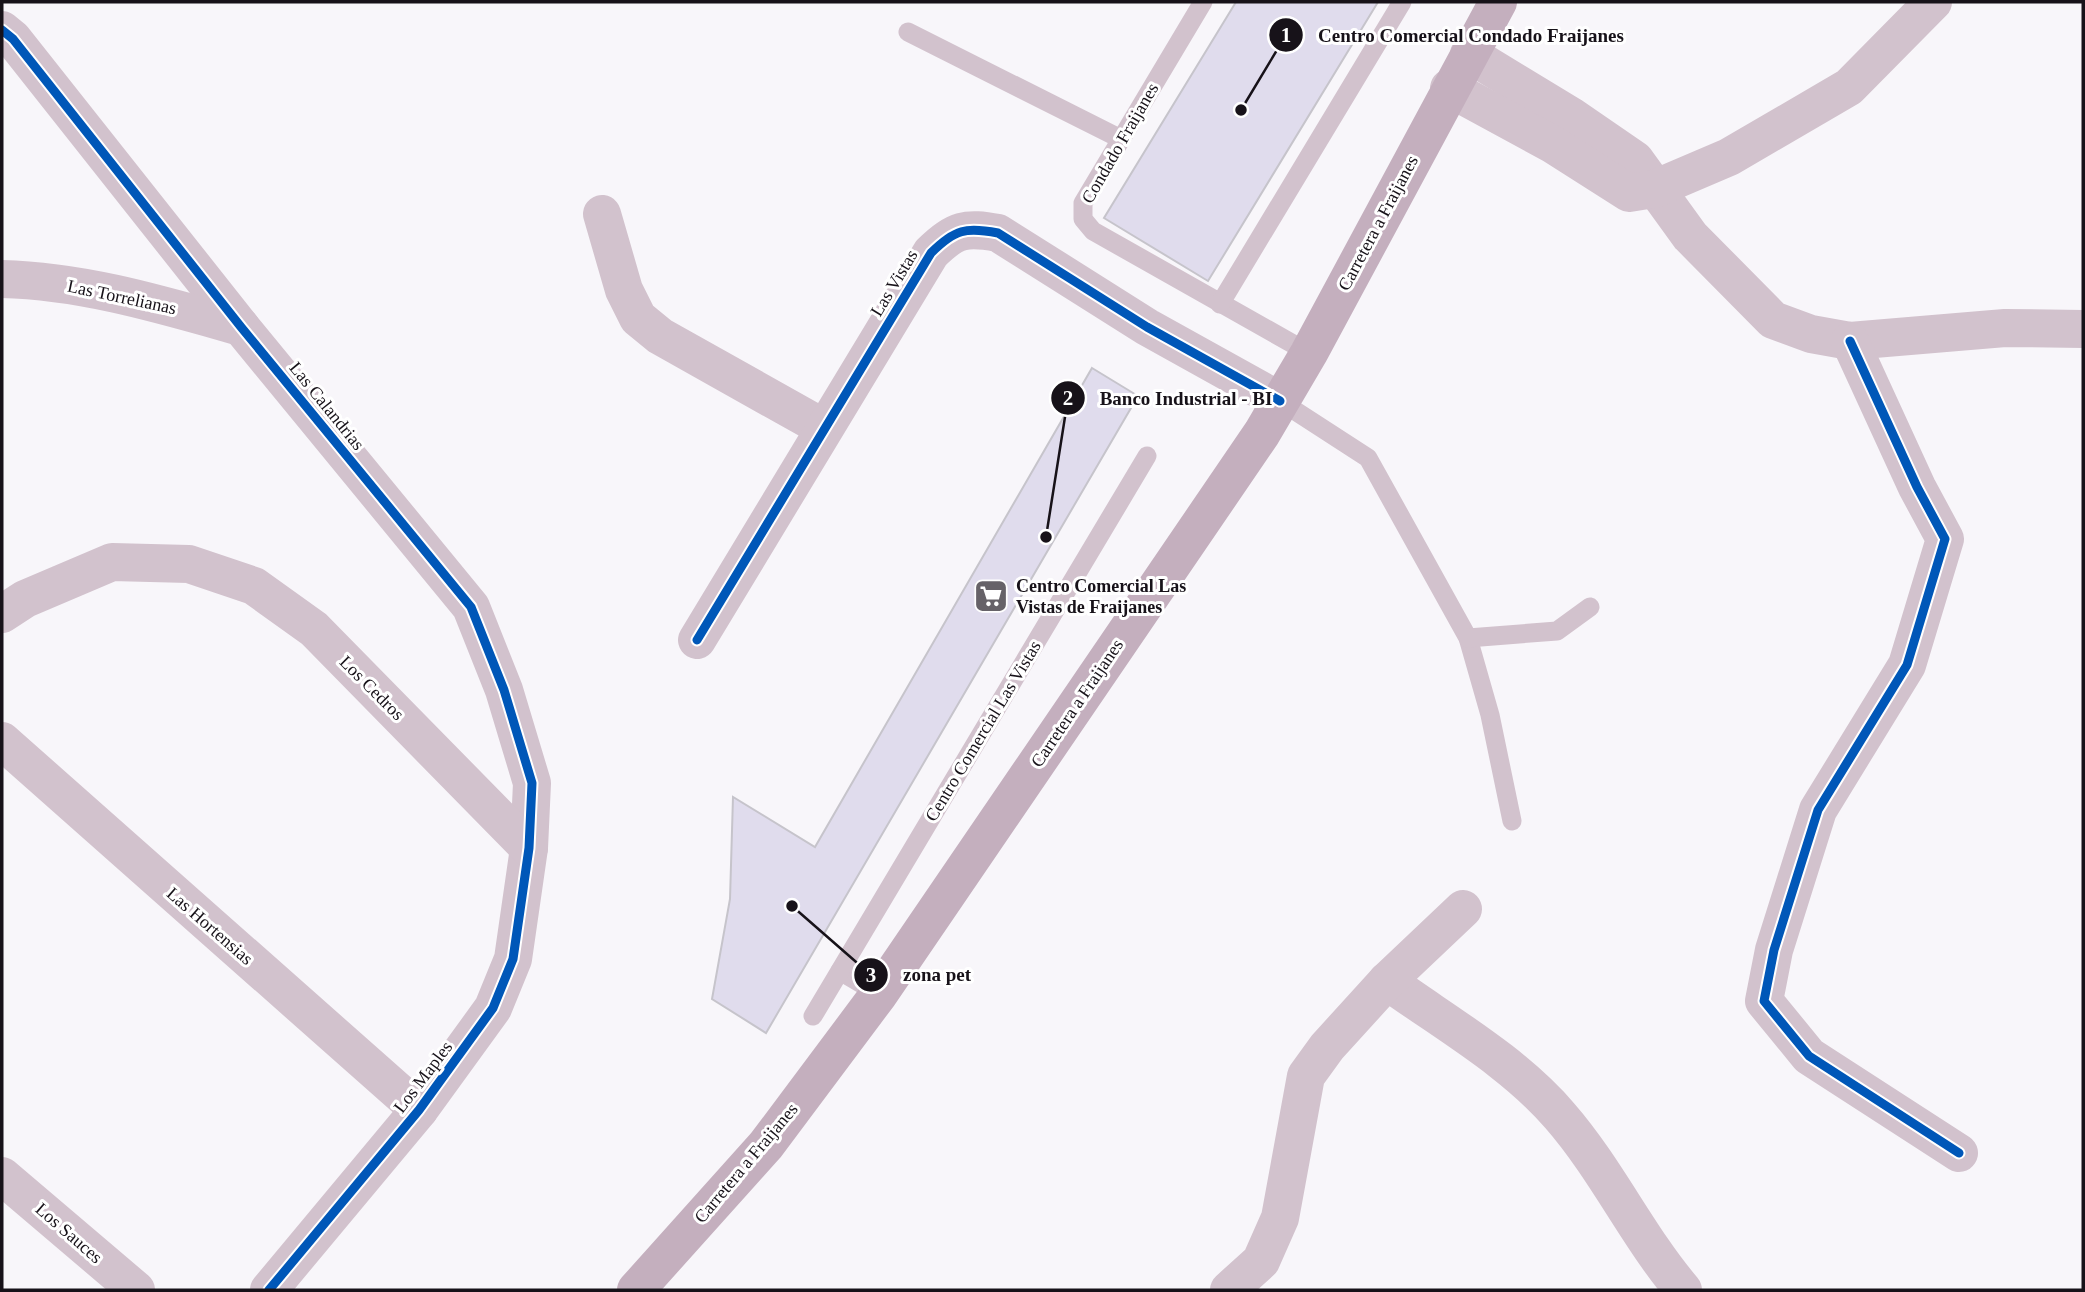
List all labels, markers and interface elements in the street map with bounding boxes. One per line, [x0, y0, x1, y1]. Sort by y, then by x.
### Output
callout: Centro Comercial Condado Fraijanes [1269, 15, 1638, 55]
text: 1 [1281, 23, 1291, 47]
text: Centro Comercial Condado Fraijanes [1318, 25, 1624, 46]
street label: Condado Fraijanes [1077, 79, 1163, 207]
street label: Carretera a Fraijanes [1334, 152, 1422, 294]
street label: Las Vistas [866, 246, 922, 320]
street label: Las Torrelianas [66, 276, 178, 318]
street label: Las Calandrias [285, 358, 369, 454]
callout: Banco Industrial - BI [1050, 378, 1286, 418]
text: 2 [1063, 386, 1073, 410]
text: Banco Industrial - BI [1100, 388, 1272, 409]
place label: Centro Comercial Las Vistas de Fraijanes [1016, 576, 1186, 617]
supermarket icon: Centro Comercial Las Vistas de Fraijanes [972, 577, 1010, 615]
street label: Carretera a Fraijanes [1027, 635, 1127, 771]
street label: Centro Comercial Las Vistas [921, 637, 1045, 825]
street label: Los Cedros [336, 652, 408, 724]
street label: Las Hortensias [163, 883, 257, 969]
callout: zona pet [854, 955, 985, 995]
text: 3 [866, 963, 876, 987]
text: zona pet [903, 964, 972, 985]
street label: Los Maples [390, 1037, 456, 1117]
street label: Carretera a Fraijanes [690, 1099, 802, 1227]
street label: Los Sauces [32, 1199, 106, 1267]

